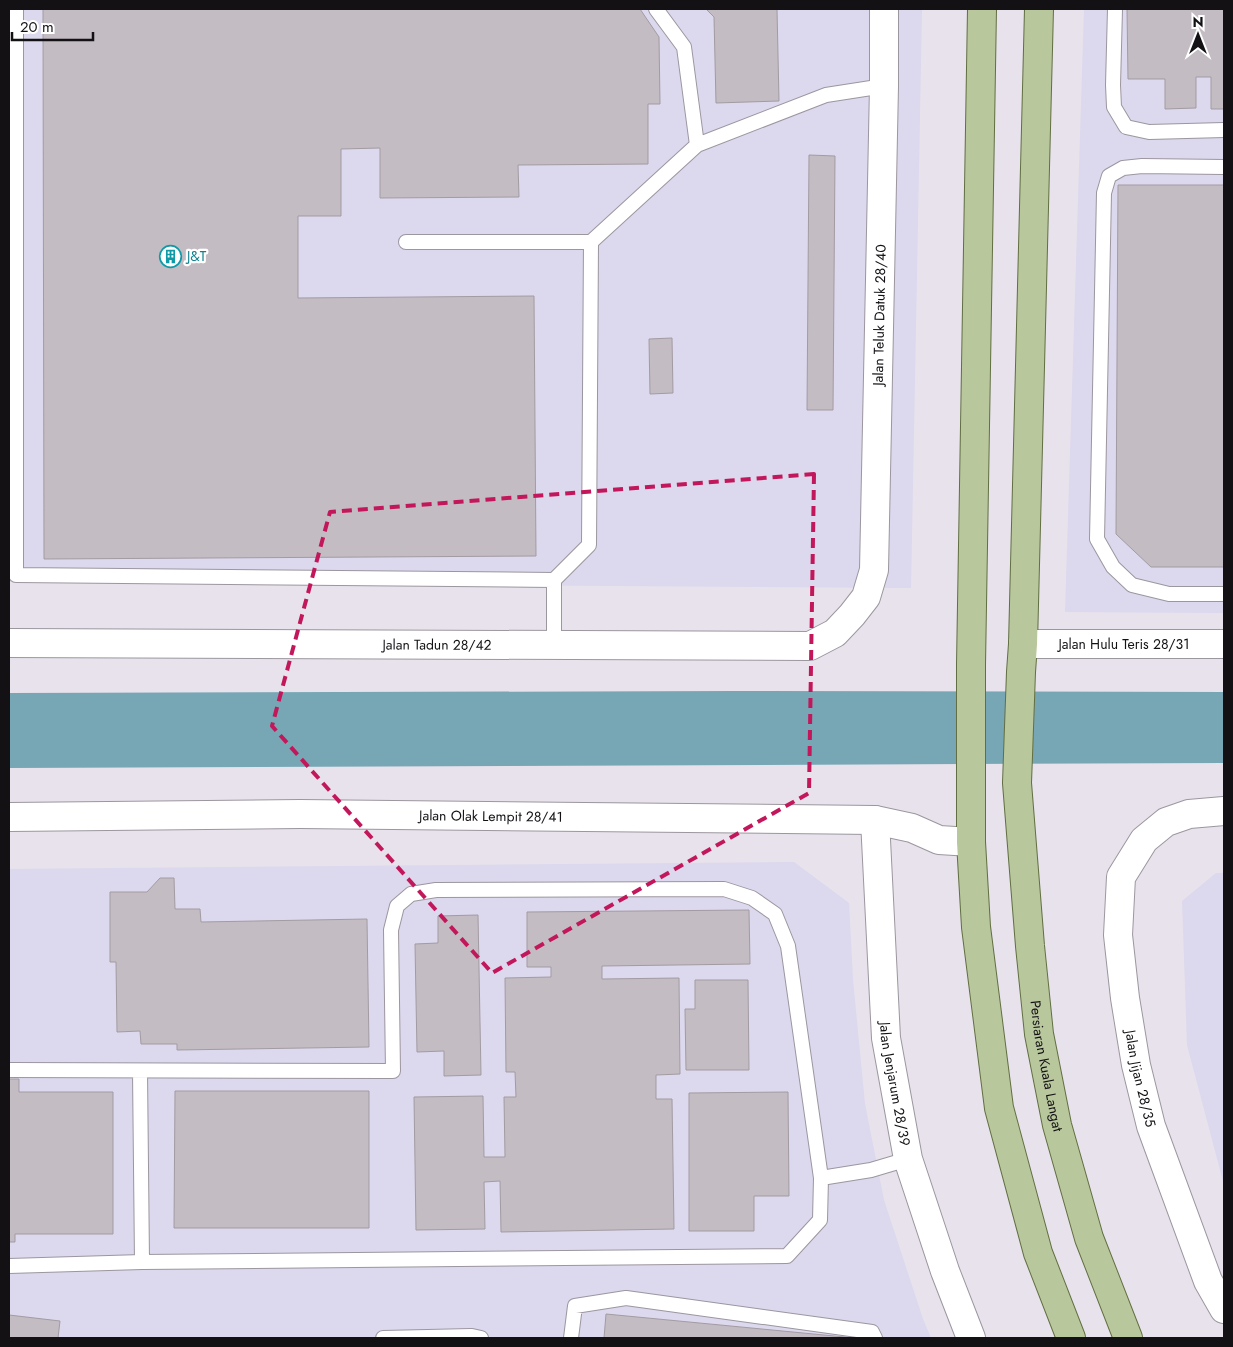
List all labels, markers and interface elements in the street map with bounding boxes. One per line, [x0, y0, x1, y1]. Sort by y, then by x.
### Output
scale bar [12, 10, 94, 42]
north arrow [1173, 10, 1223, 60]
text: N [1192, 12, 1204, 32]
text: 20 m [20, 16, 54, 38]
building icon: J&T [159, 244, 183, 268]
street label: Jalan Teluk Datuk 28/40 [868, 244, 891, 388]
place label: J&T [185, 246, 207, 266]
street label: Jalan Tadun 28/42 [380, 634, 492, 655]
street label: Jalan Hulu Teris 28/31 [1056, 634, 1190, 654]
street label: Jalan Olak Lempit 28/41 [417, 805, 563, 827]
street label: Persiaran Kuala Langat [1026, 999, 1068, 1134]
street label: Jalan Jenjarum 28/39 [875, 1019, 915, 1147]
street label: Jalan Jijan 28/35 [1120, 1027, 1161, 1129]

